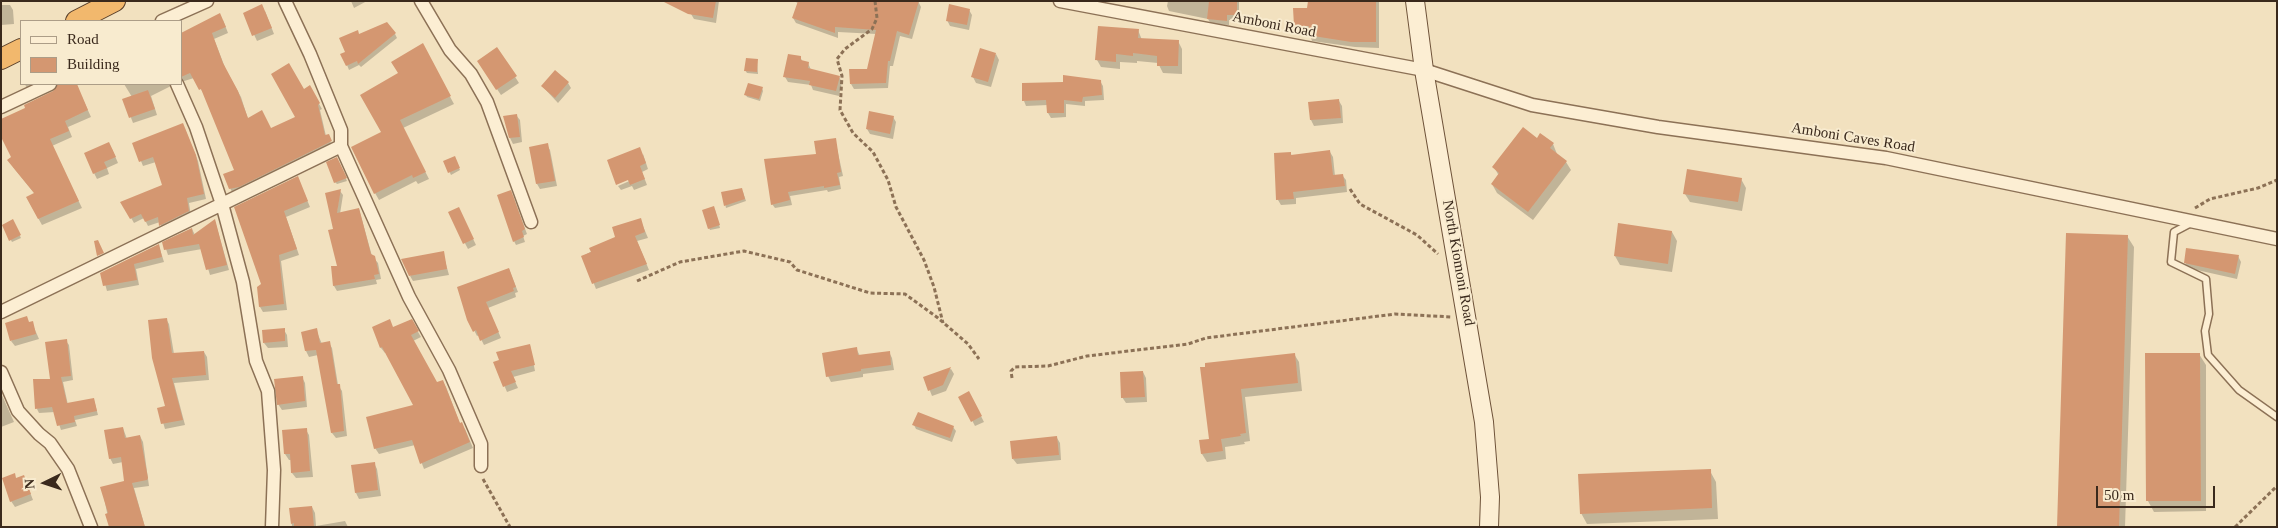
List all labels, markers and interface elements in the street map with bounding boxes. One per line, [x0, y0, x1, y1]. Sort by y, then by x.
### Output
street label: Amboni Road [1231, 8, 1317, 42]
legend [20, 20, 182, 85]
text: Road [67, 31, 99, 47]
text: Building [67, 56, 120, 72]
street label: Amboni Caves Road [1790, 119, 1916, 157]
street label: North Kiomoni Road [1438, 199, 1478, 327]
north arrow [20, 458, 70, 508]
scale bar [2098, 476, 2217, 508]
text: N [22, 479, 37, 490]
text: 50 m [2104, 487, 2134, 503]

